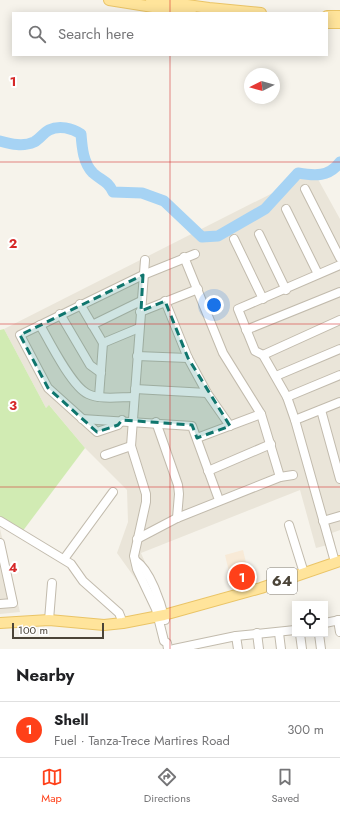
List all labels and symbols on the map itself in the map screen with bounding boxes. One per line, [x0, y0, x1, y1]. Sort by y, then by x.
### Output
north arrow [244, 68, 280, 104]
text: 1 [10, 72, 16, 91]
text: 2 [9, 234, 17, 253]
your location [204, 295, 224, 315]
text: 3 [9, 396, 17, 415]
text: 4 [8, 558, 18, 577]
pin: 1 [229, 562, 255, 592]
road number: 64 [267, 568, 297, 594]
scale bar [12, 621, 104, 640]

